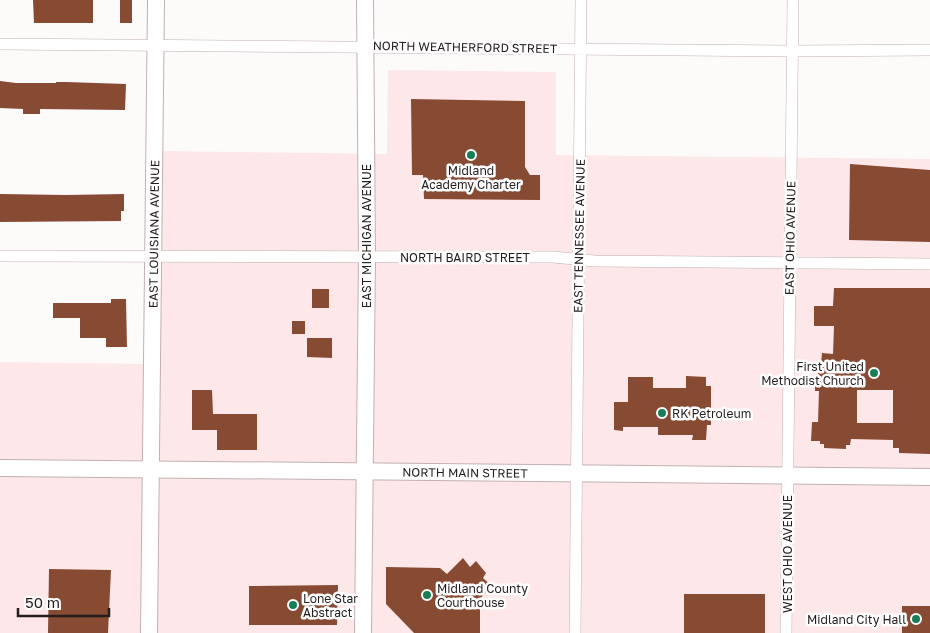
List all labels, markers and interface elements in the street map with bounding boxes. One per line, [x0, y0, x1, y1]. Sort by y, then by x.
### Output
street label: NORTH WEATHERFORD STREET [373, 38, 558, 56]
marker: Midland Academy Charter [465, 149, 477, 161]
street label: EAST TENNESSEE AVENUE [570, 159, 588, 313]
street label: EAST LOUISIANA AVENUE [145, 160, 162, 308]
place label: Midland Academy Charter [421, 163, 521, 192]
street label: EAST MICHIGAN AVENUE [359, 164, 374, 308]
street label: EAST OHIO AVENUE [782, 181, 798, 295]
street label: NORTH BAIRD STREET [400, 250, 531, 265]
place label: First United Methodist Church [761, 359, 864, 388]
marker: First United Methodist Church [868, 367, 880, 379]
place label: RK Petroleum [672, 406, 751, 421]
marker: RK Petroleum [656, 407, 668, 419]
street label: NORTH MAIN STREET [402, 464, 528, 480]
street label: WEST OHIO AVENUE [780, 495, 795, 613]
place label: Midland County Courthouse [437, 581, 528, 610]
scale bar [18, 586, 109, 618]
marker: Midland County Courthouse [421, 589, 433, 601]
place label: Lone Star Abstract [303, 591, 358, 620]
text: 50 m [25, 593, 60, 611]
marker: Lone Star Abstract [287, 599, 299, 611]
place label: Midland City Hall [807, 612, 906, 627]
marker: Midland City Hall [910, 613, 922, 625]

